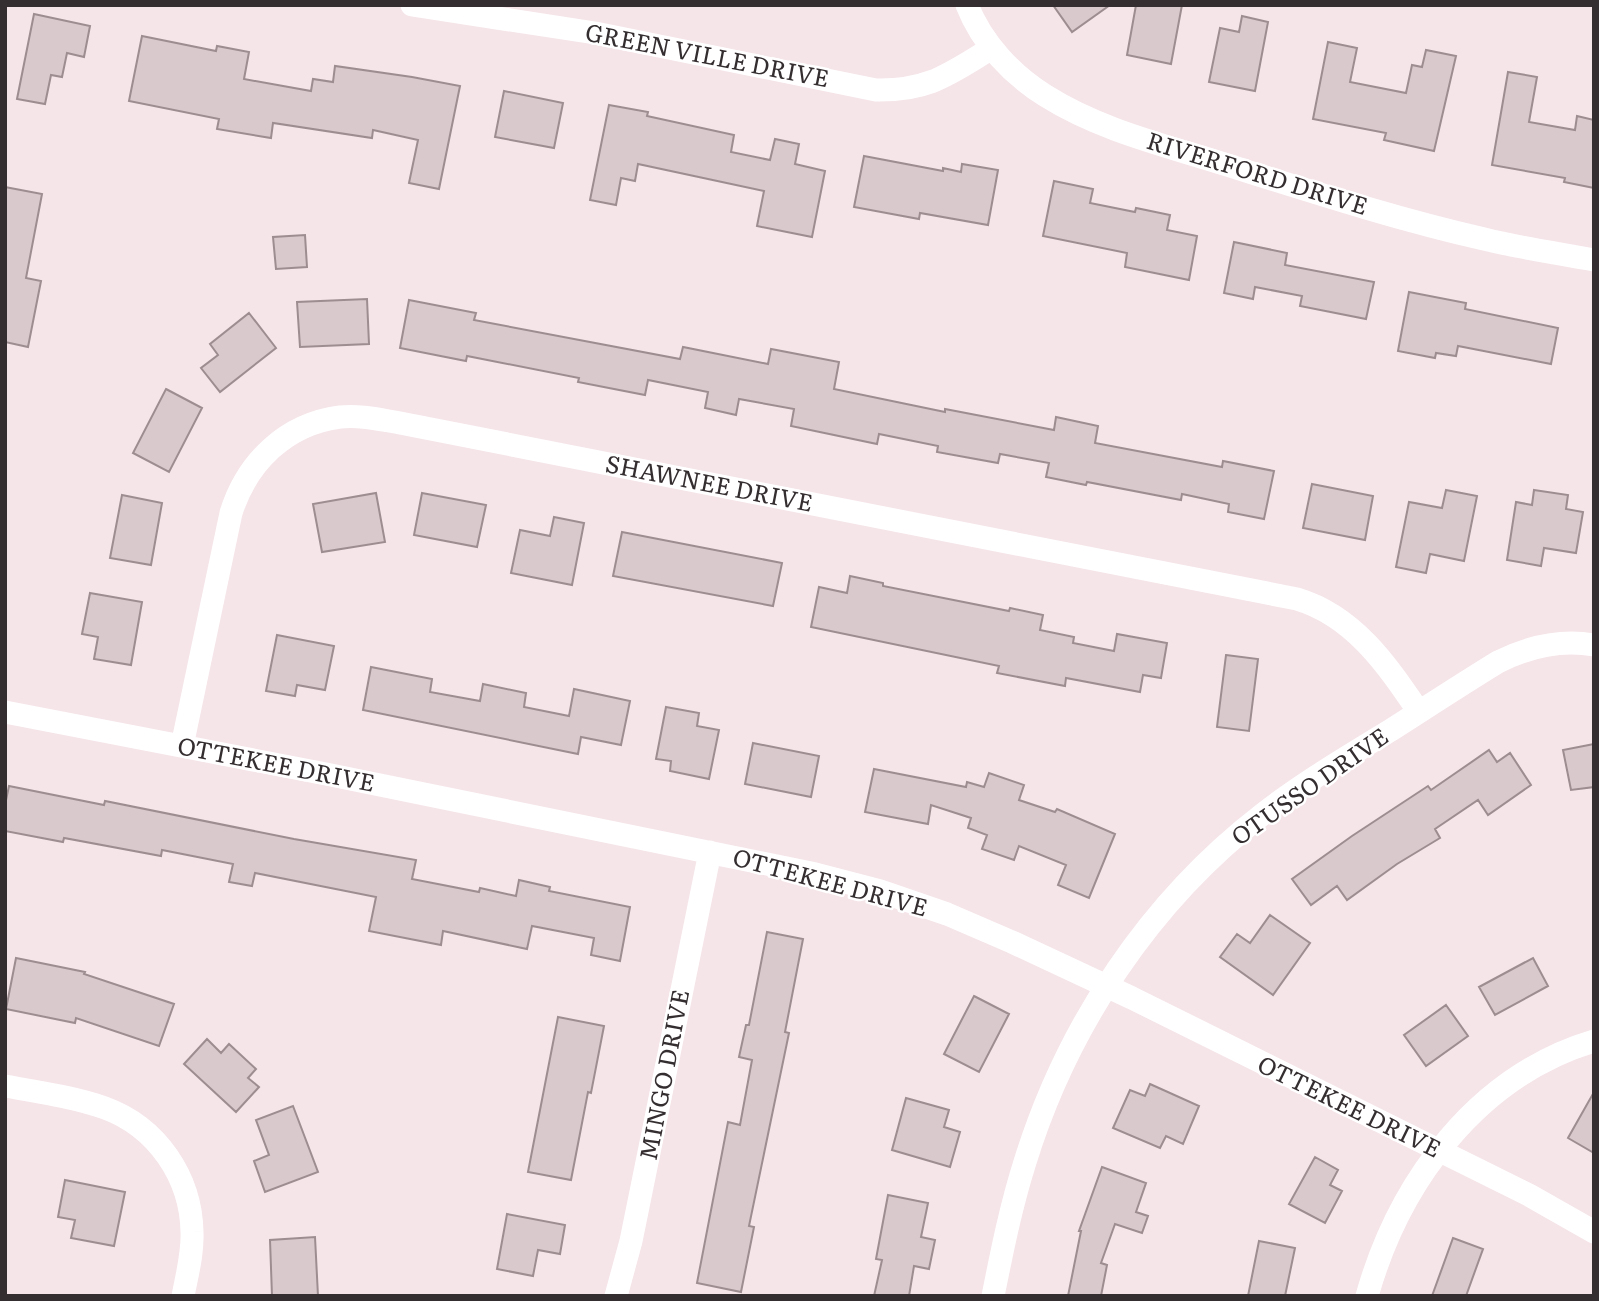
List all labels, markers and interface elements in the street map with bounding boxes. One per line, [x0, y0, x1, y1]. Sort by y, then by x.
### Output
street label: GREEN VILLE DRIVE [583, 13, 832, 94]
street label: RIVERFORD DRIVE [1143, 121, 1373, 222]
street label: SHAWNEE DRIVE [603, 444, 816, 519]
street label: OTUSSO DRIVE [1223, 718, 1394, 852]
street label: OTTEKEE DRIVE [175, 726, 378, 799]
street label: OTTEKEE DRIVE [729, 838, 932, 923]
street label: MINGO DRIVE [629, 986, 696, 1163]
street label: OTTEKEE DRIVE [1252, 1045, 1448, 1164]

